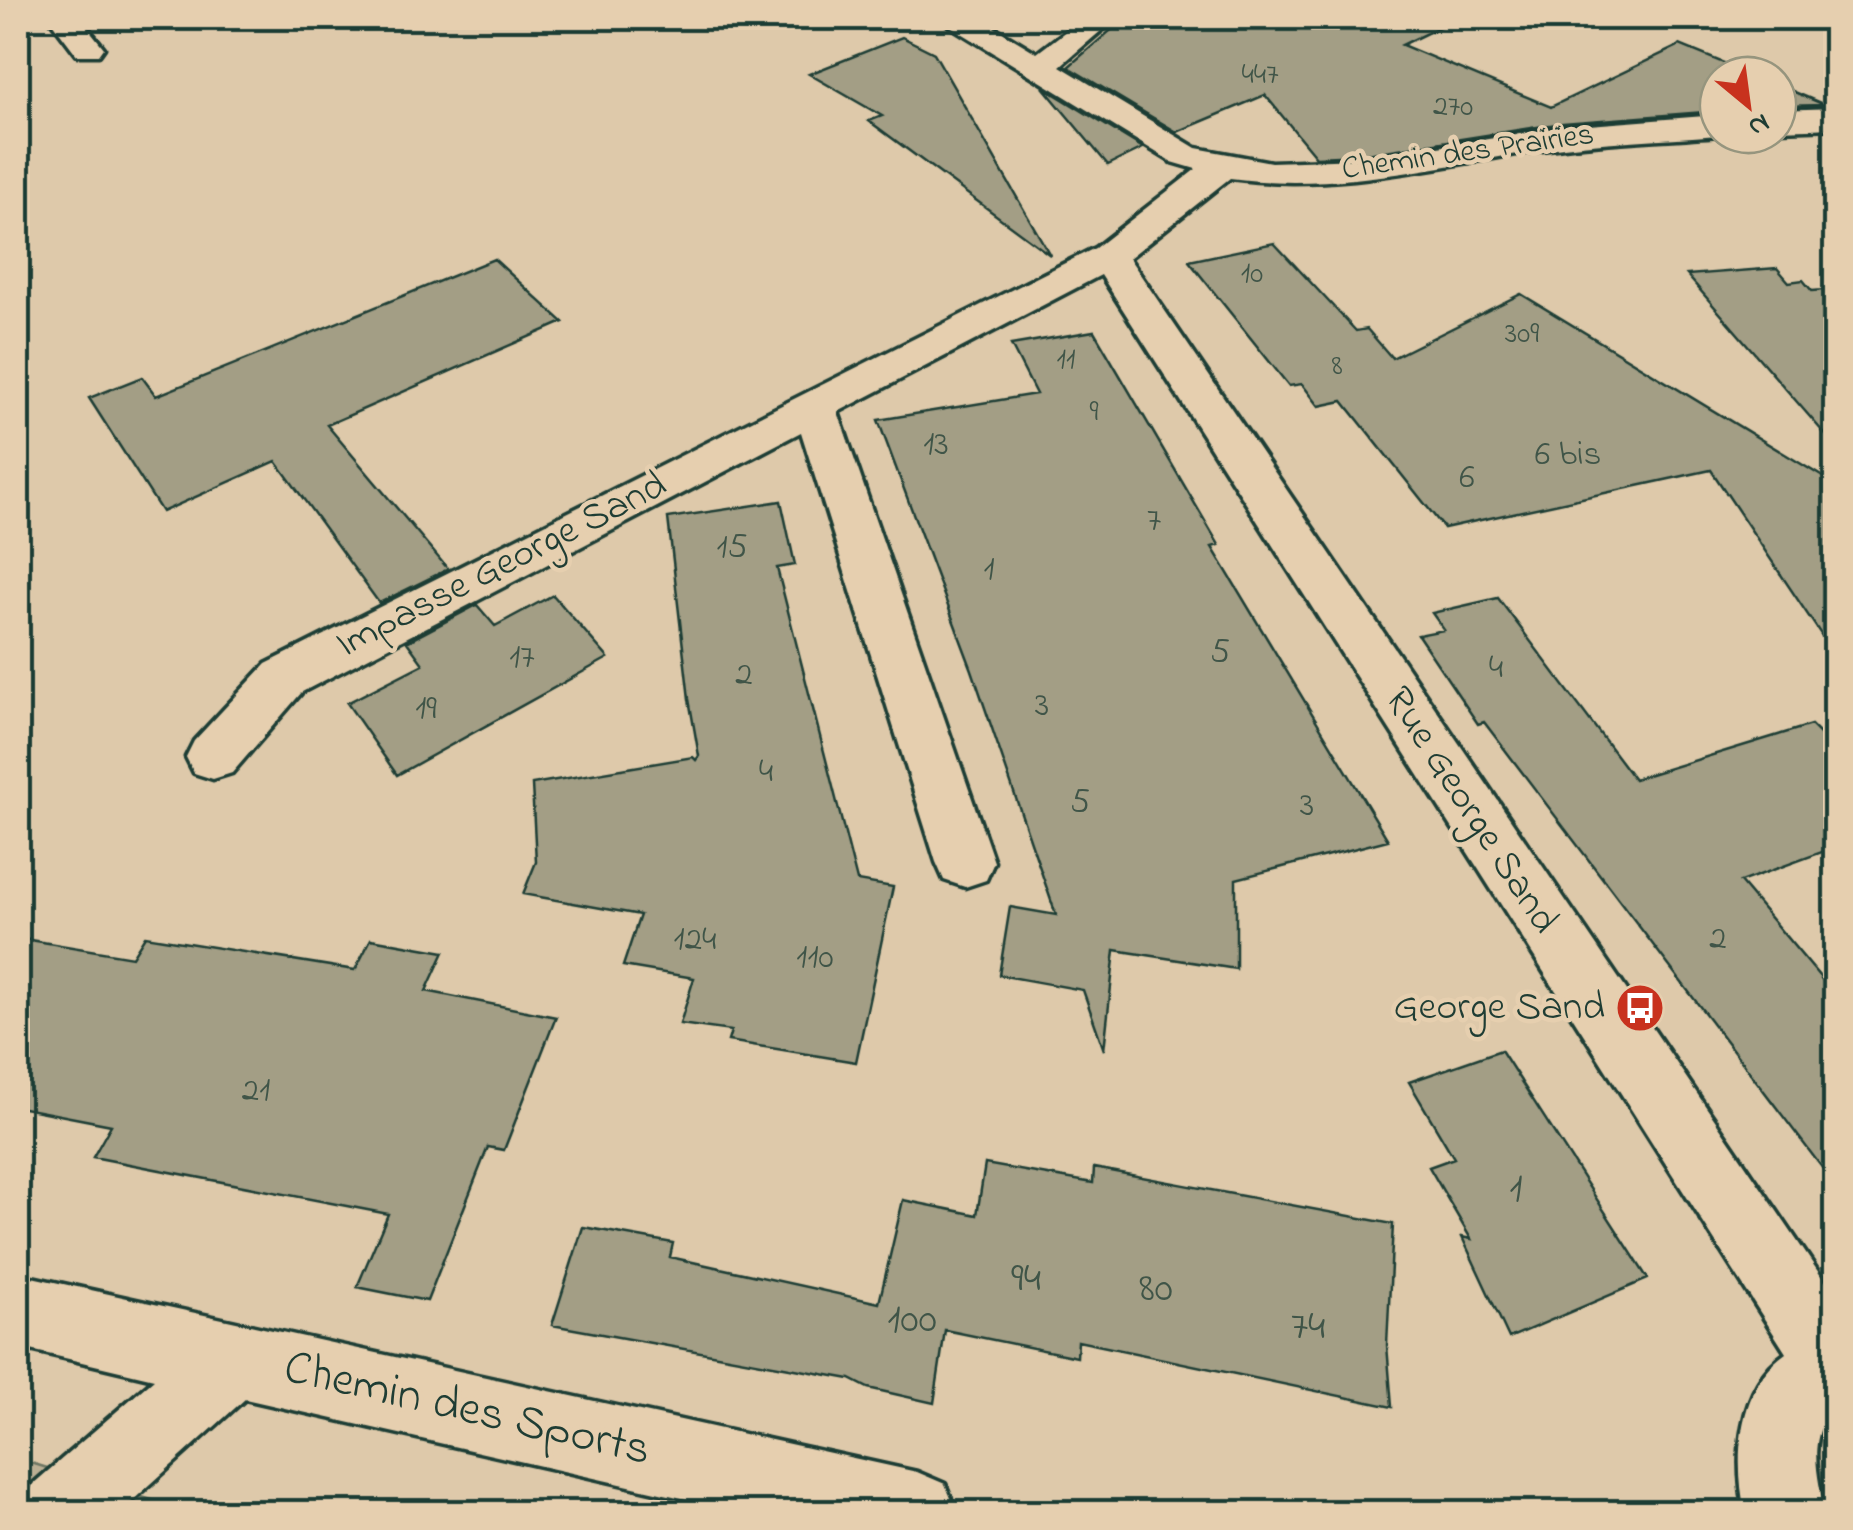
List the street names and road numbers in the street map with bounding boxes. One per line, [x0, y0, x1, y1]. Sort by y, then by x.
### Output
street label: Chemin des Prairies [1339, 112, 1597, 194]
street label: Impasse George Sand [326, 457, 678, 675]
street label: Rue George Sand [1368, 676, 1572, 946]
street label: Chemin des Sports [277, 1334, 657, 1486]

